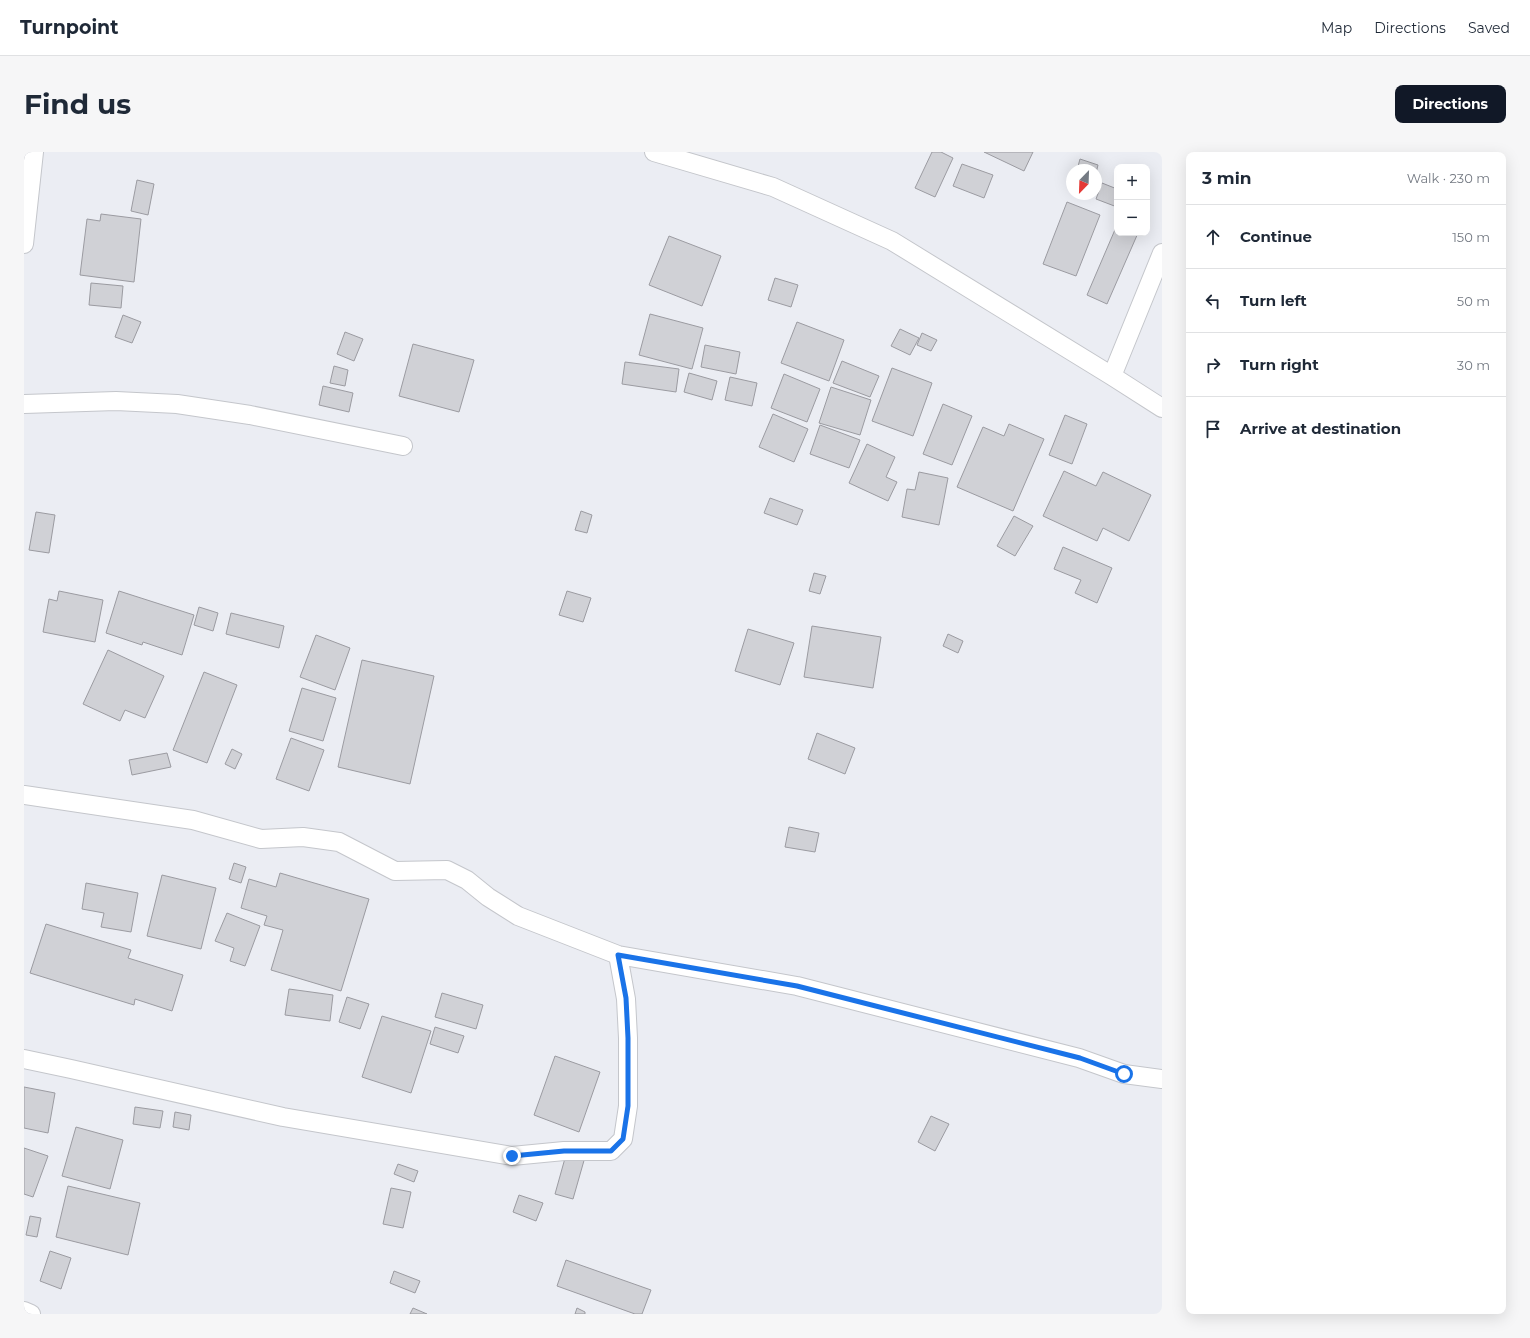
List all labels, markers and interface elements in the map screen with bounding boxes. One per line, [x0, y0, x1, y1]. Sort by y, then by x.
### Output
text: Turnpoint [20, 16, 119, 39]
text: Map [1321, 19, 1352, 37]
text: Directions [1374, 19, 1446, 37]
text: Saved [1468, 19, 1510, 37]
button: Directions [1395, 85, 1506, 123]
text: Find us [24, 87, 131, 121]
north arrow [1066, 164, 1102, 200]
map controls [1114, 164, 1150, 236]
button: + [1114, 164, 1150, 200]
text: 3 min [1202, 168, 1252, 188]
text: Walk · 230 m [1407, 170, 1490, 186]
button: − [1114, 200, 1150, 236]
icon: ahead [1202, 226, 1224, 248]
text: Continue [1240, 227, 1312, 246]
text: 150 m [1452, 229, 1490, 245]
icon: left [1202, 290, 1224, 312]
text: Turn left [1240, 291, 1307, 310]
text: 50 m [1457, 293, 1490, 309]
icon: right [1202, 354, 1224, 376]
text: Turn right [1240, 355, 1319, 374]
text: 30 m [1457, 357, 1490, 373]
icon: arrive [1202, 418, 1224, 440]
text: Arrive at destination [1240, 419, 1401, 438]
route start [1115, 1065, 1133, 1083]
route end [503, 1147, 521, 1165]

